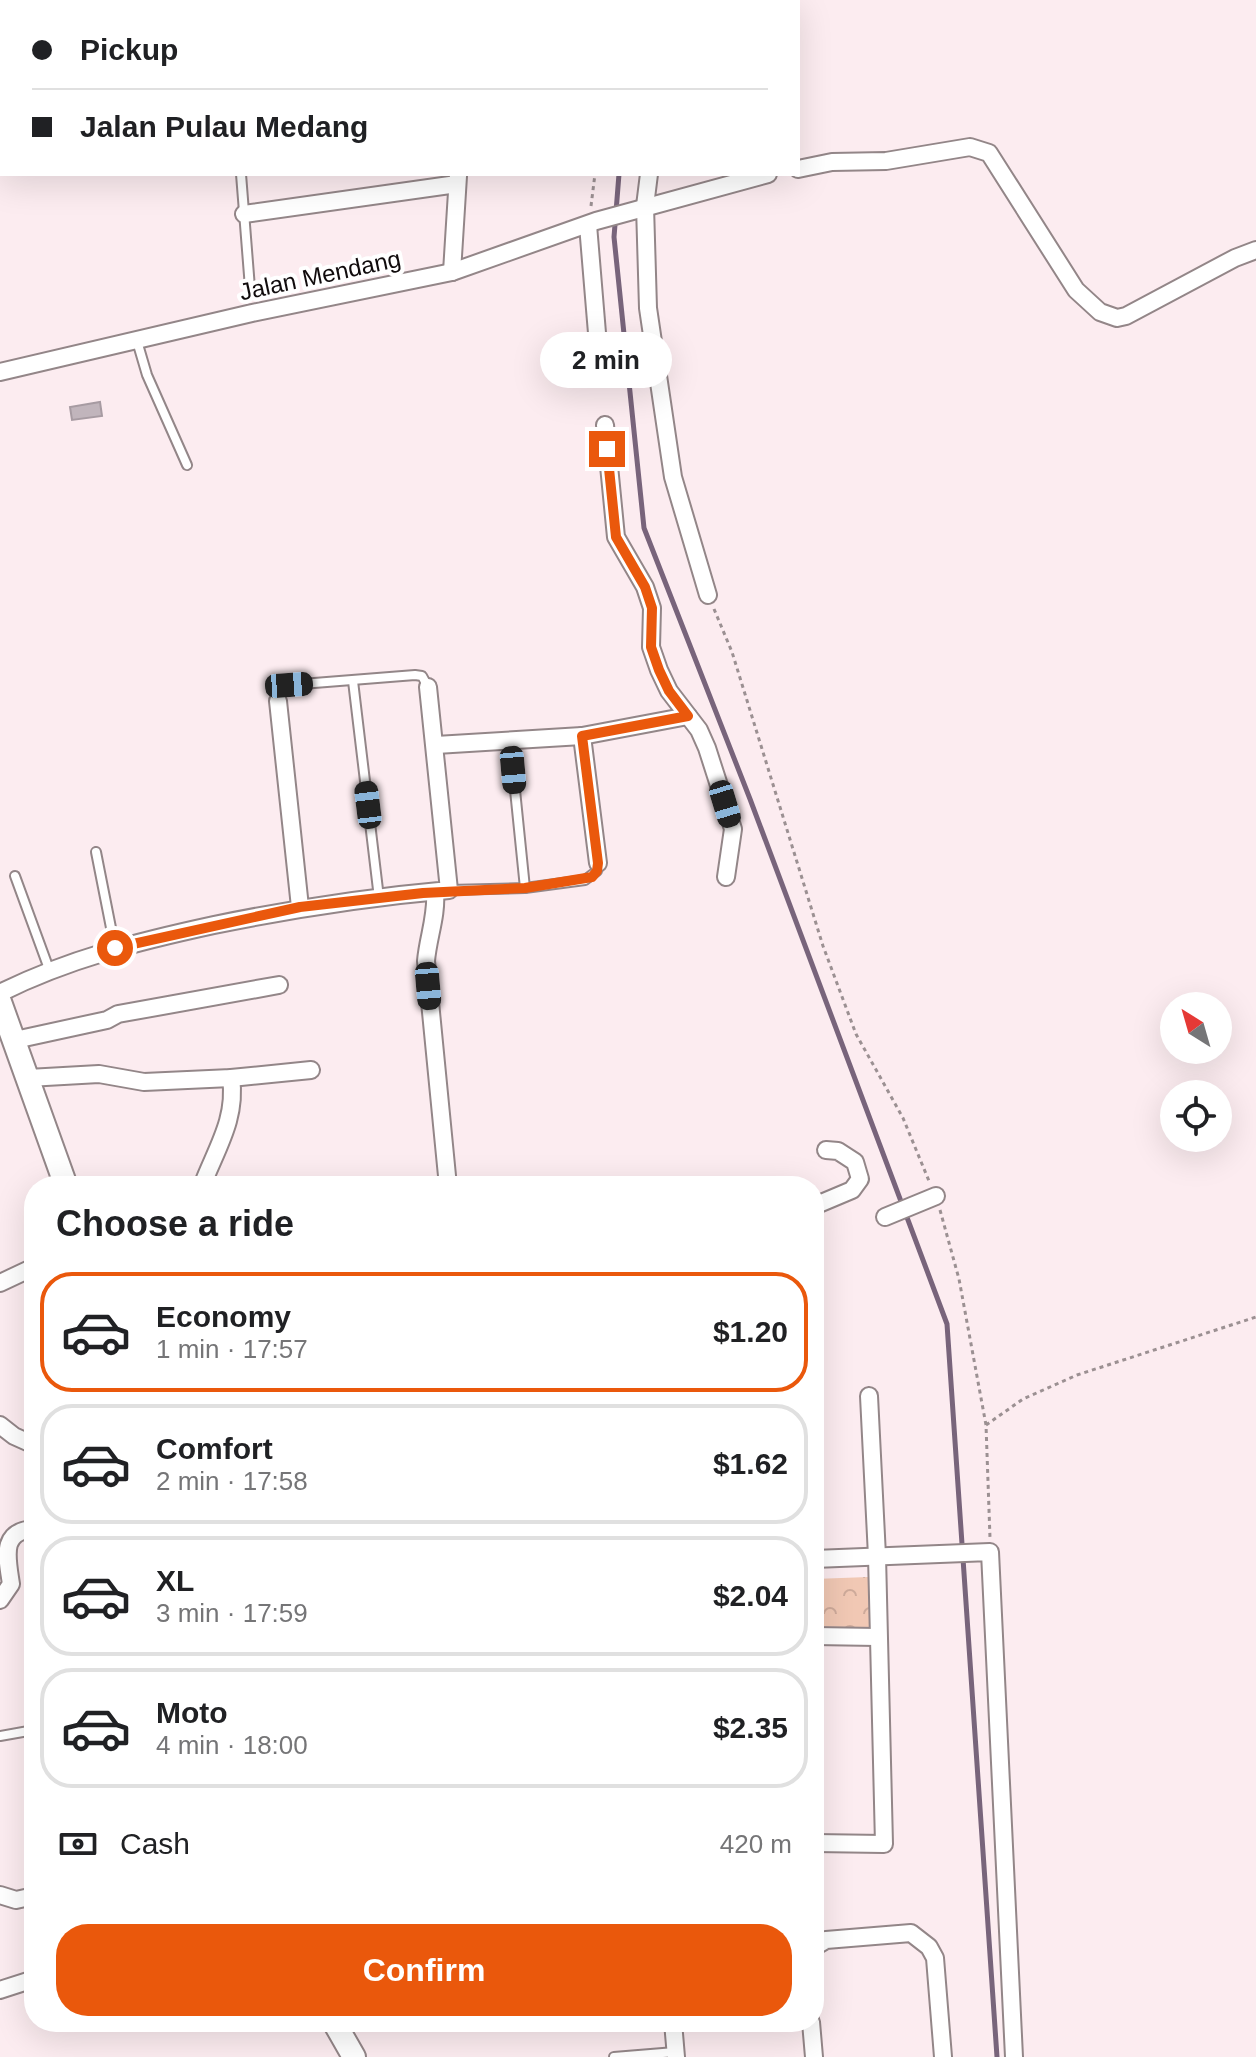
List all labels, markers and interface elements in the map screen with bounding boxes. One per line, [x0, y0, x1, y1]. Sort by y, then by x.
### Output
text: Pickup [80, 33, 178, 66]
text: Jalan Pulau Medang [80, 110, 368, 143]
street label: Jalan Mendang [237, 245, 403, 305]
callout: 2 min [541, 333, 673, 389]
text: 2 min [572, 345, 640, 375]
route end [589, 431, 625, 467]
car [264, 671, 314, 699]
car [499, 745, 527, 795]
car [707, 778, 743, 830]
car [353, 780, 383, 830]
route start [97, 930, 133, 966]
car [414, 961, 442, 1011]
north arrow [1160, 992, 1232, 1064]
map controls [1160, 992, 1232, 1152]
button: locate [1160, 1080, 1232, 1152]
text: Choose a ride [56, 1203, 294, 1244]
icon: car [60, 1296, 132, 1368]
text: Economy [156, 1300, 291, 1333]
text: $1.20 [713, 1315, 788, 1348]
text: 1 min · 17:57 [156, 1334, 308, 1364]
icon: car [60, 1428, 132, 1500]
text: Comfort [156, 1432, 273, 1465]
text: $1.62 [713, 1447, 788, 1480]
text: 2 min · 17:58 [156, 1466, 308, 1496]
icon: car [60, 1560, 132, 1632]
text: XL [156, 1564, 194, 1597]
text: $2.04 [713, 1579, 788, 1612]
text: 3 min · 17:59 [156, 1598, 308, 1628]
icon: car [60, 1692, 132, 1764]
text: Moto [156, 1696, 228, 1729]
text: $2.35 [713, 1711, 788, 1744]
text: 4 min · 18:00 [156, 1730, 308, 1760]
icon: cash [56, 1822, 100, 1866]
text: Cash [120, 1827, 190, 1860]
text: 420 m [720, 1829, 792, 1859]
button: Confirm [56, 1924, 792, 2016]

